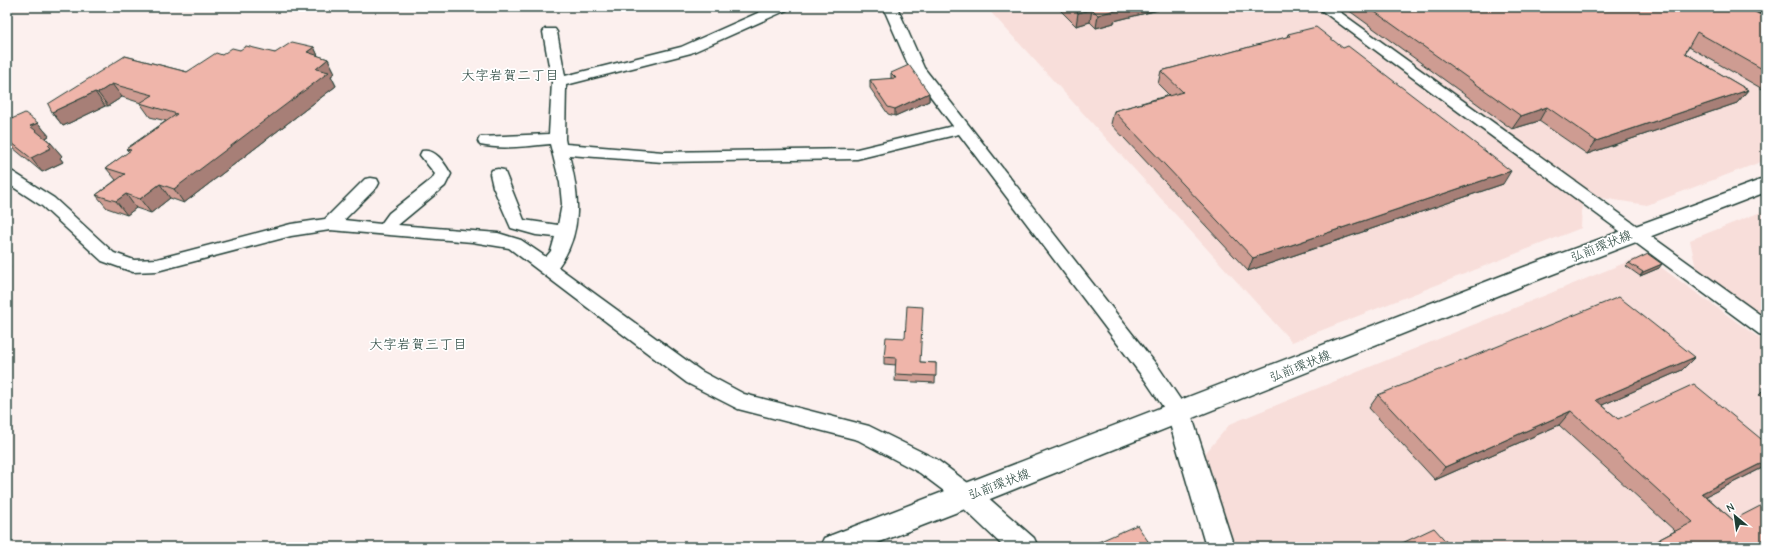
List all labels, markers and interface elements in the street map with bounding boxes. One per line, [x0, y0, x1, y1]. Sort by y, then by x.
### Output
district label: 大字岩賀二丁目 [461, 67, 559, 84]
street label: 弘前環状線 [1568, 226, 1635, 265]
district label: 大字岩賀三丁目 [369, 336, 467, 353]
street label: 弘前環状線 [1267, 346, 1334, 385]
street label: 弘前環状線 [966, 465, 1033, 503]
north arrow [1715, 496, 1755, 536]
text: N [1724, 500, 1737, 515]

